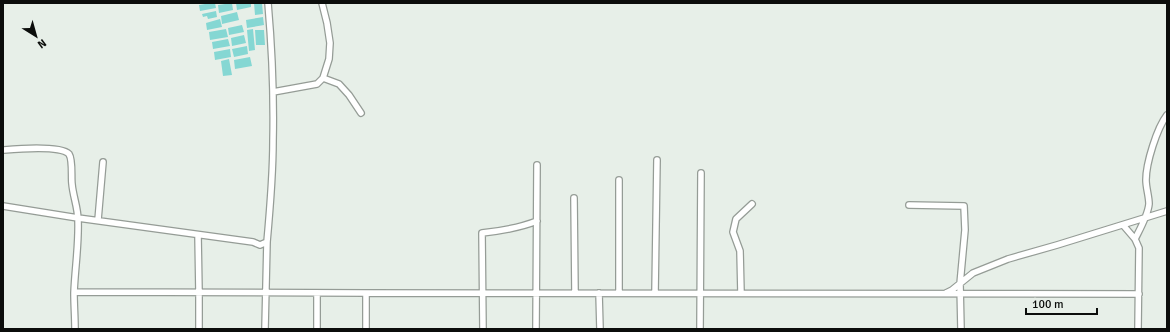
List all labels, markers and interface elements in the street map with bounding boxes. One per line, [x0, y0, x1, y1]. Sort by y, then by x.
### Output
north arrow [16, 16, 56, 56]
text: N [35, 36, 49, 51]
scale bar [1026, 290, 1097, 316]
text: 100 m [1032, 297, 1064, 312]

